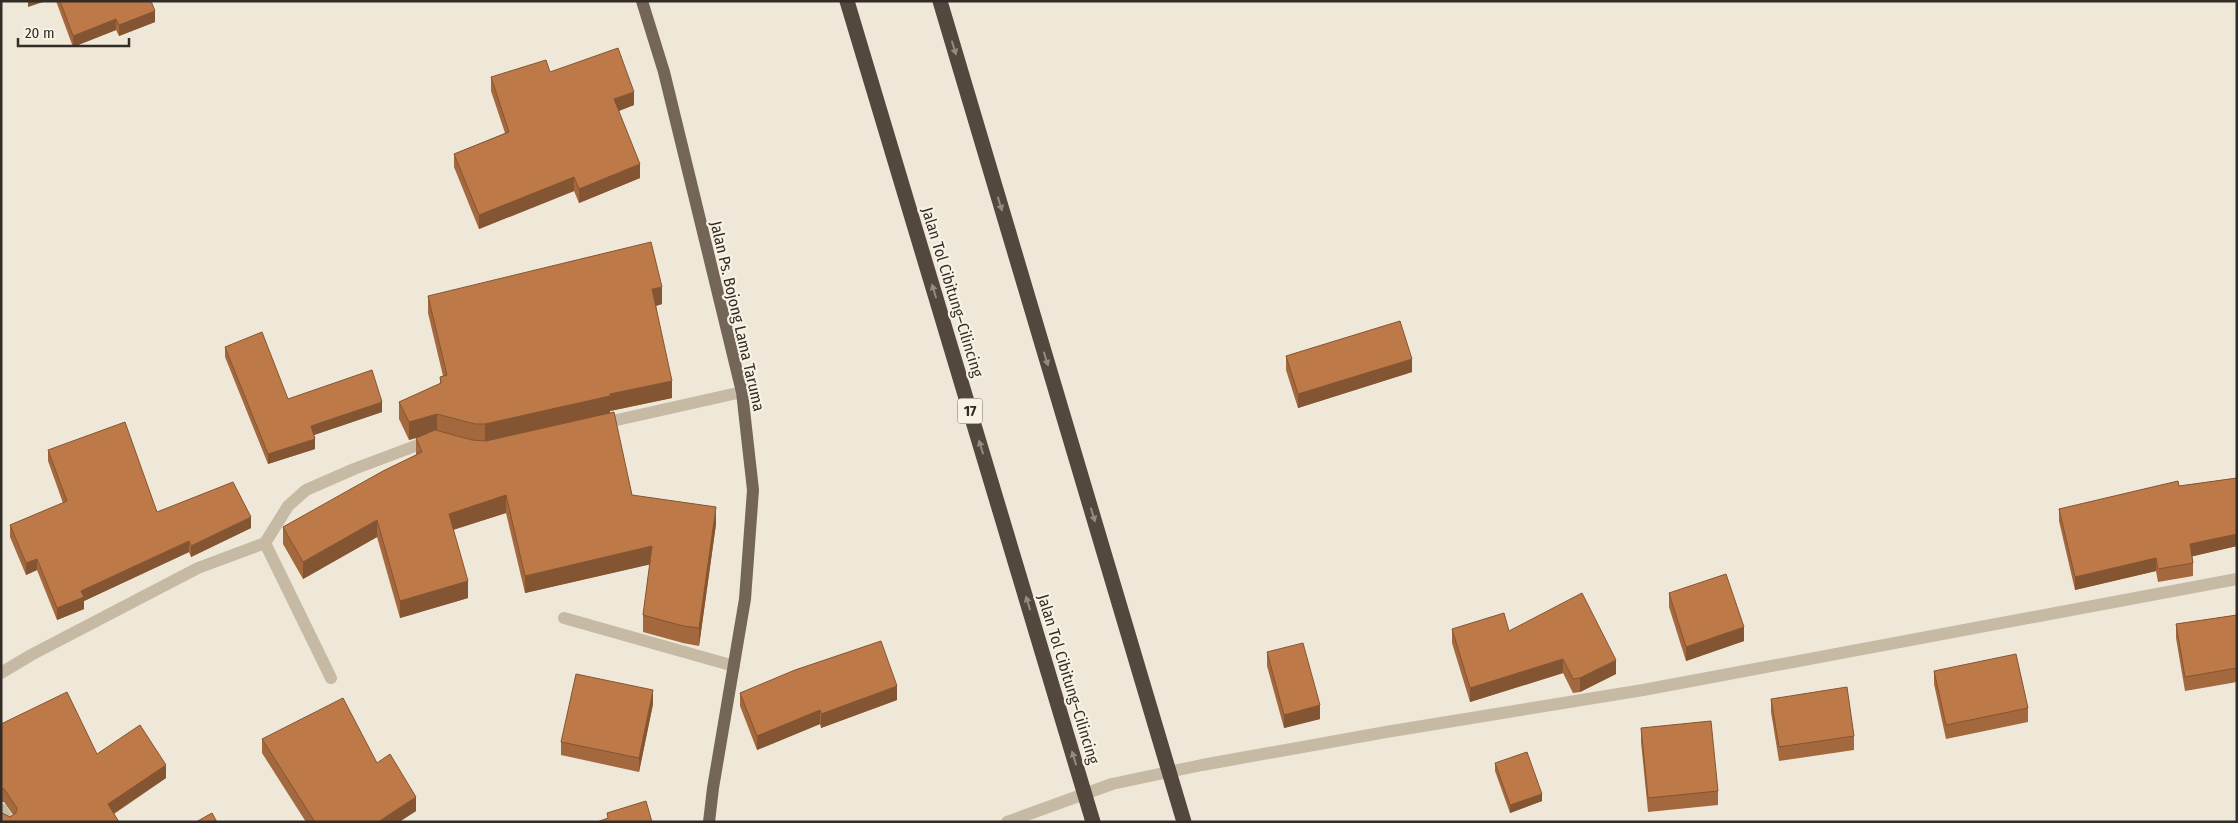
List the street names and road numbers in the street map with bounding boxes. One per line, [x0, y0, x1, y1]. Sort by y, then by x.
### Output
street label: Jalan Tol Cibitung–Cilincing [918, 205, 988, 380]
street label: Jalan Ps. Bojong Lama Taruma [706, 219, 769, 413]
road number: 17 [958, 398, 982, 424]
street label: Jalan Tol Cibitung–Cilincing [1034, 592, 1104, 767]

